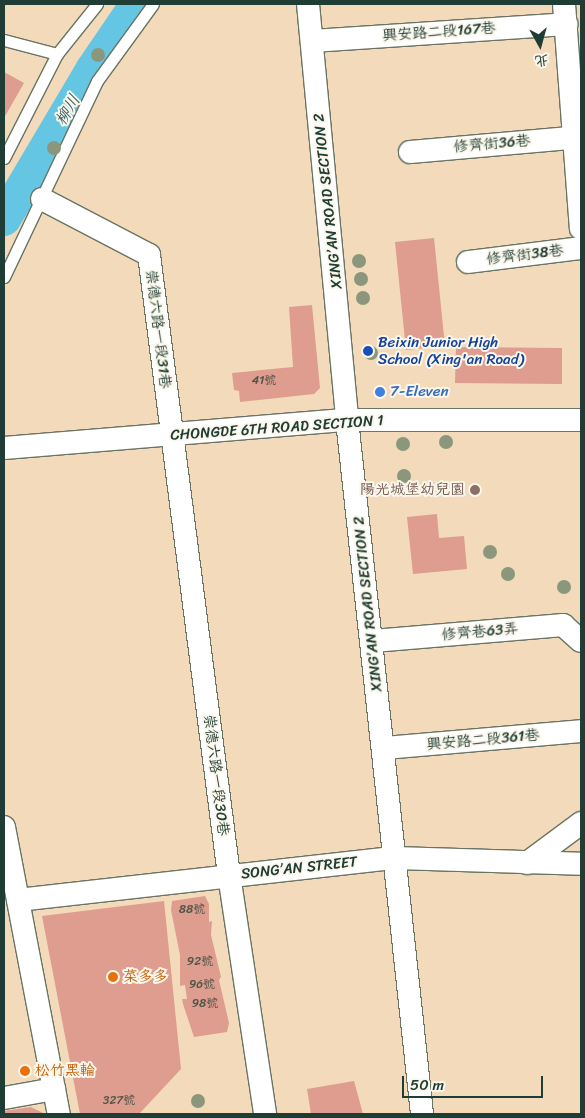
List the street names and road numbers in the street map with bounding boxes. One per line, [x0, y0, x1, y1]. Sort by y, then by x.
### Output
street label: 興安路二段167巷 [382, 19, 496, 45]
street label: XING’AN ROAD SECTION 2 [310, 112, 346, 290]
street label: 修齊街36巷 [453, 132, 531, 156]
street label: 修齊街38巷 [486, 241, 564, 269]
street label: 崇德六路一段31巷 [142, 269, 174, 389]
street label: CHONGDE 6TH ROAD SECTION 1 [170, 412, 384, 444]
street label: XING’AN ROAD SECTION 2 [350, 515, 386, 693]
street label: 修齊巷63弄 [441, 620, 519, 644]
street label: 崇德六路一段30巷 [200, 713, 232, 837]
street label: 興安路二段361巷 [426, 726, 540, 754]
street label: SONG’AN STREET [240, 853, 358, 883]

